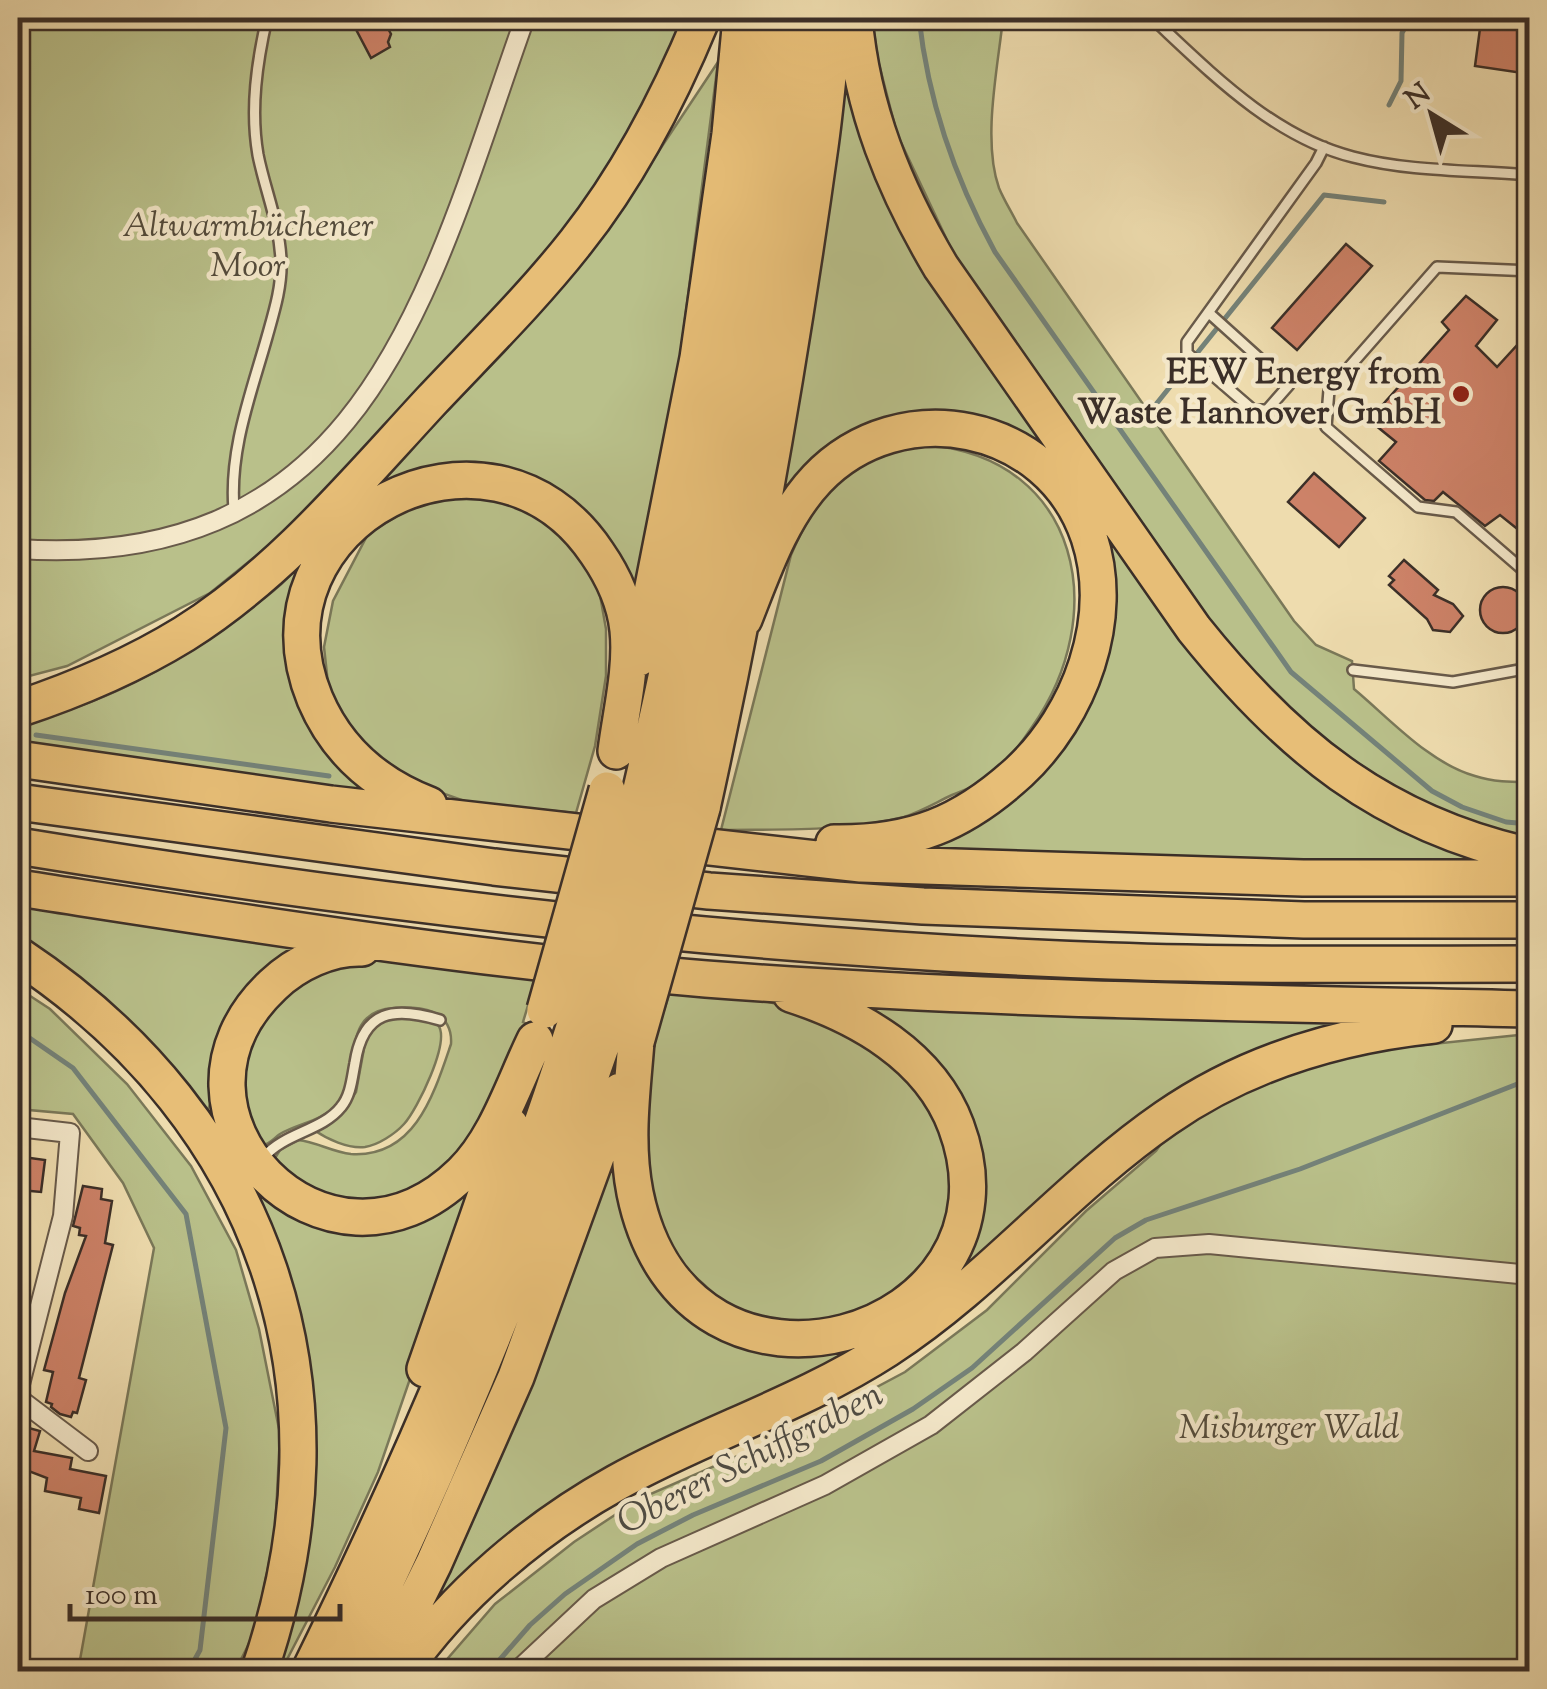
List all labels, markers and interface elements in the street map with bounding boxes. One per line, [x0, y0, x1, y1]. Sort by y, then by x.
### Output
north arrow [1382, 65, 1482, 165]
text: N [1398, 75, 1440, 120]
park label: Altwarmbüchener Moor [122, 202, 374, 293]
place label: EEW Energy from Waste Hannover GmbH [1077, 349, 1441, 440]
marker: EEW Energy from Waste Hannover GmbH [1450, 383, 1472, 405]
water label: Oberer Schiffgraben [608, 1370, 894, 1550]
park label: Misburger Wald [1179, 1404, 1399, 1455]
scale bar [70, 1559, 340, 1621]
text: 100 m [85, 1575, 158, 1618]

